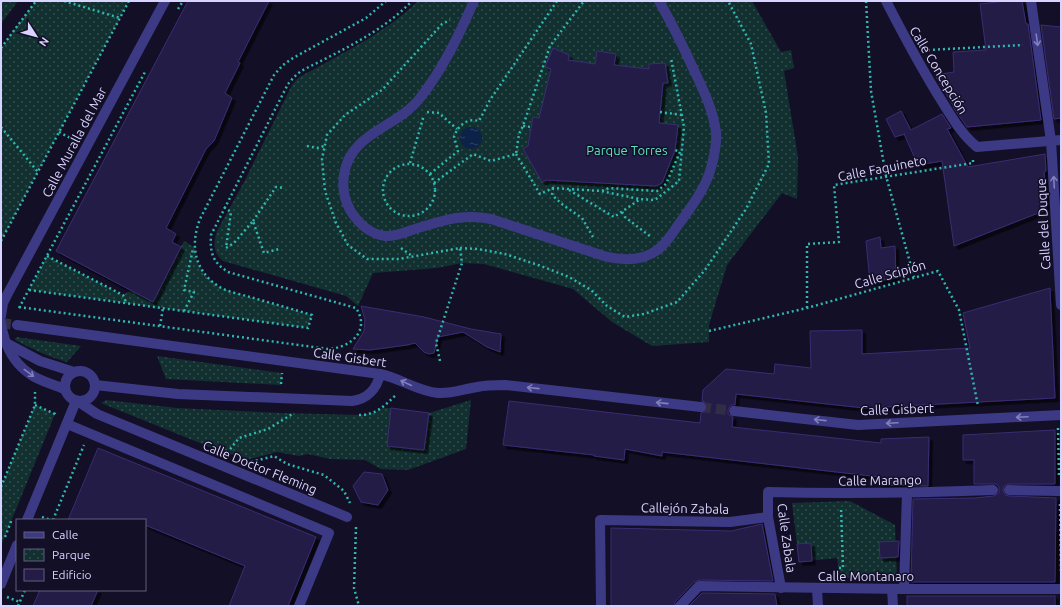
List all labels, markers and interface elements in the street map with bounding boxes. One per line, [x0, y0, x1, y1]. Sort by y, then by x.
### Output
north arrow [16, 16, 56, 56]
street label: Calle Concepción [907, 24, 971, 116]
one-way arrow [1033, 33, 1041, 46]
text: N [37, 35, 51, 49]
street label: Calle Muralla del Mar [39, 85, 109, 199]
park label: Parque Torres [586, 143, 668, 157]
street label: Calle Faquineto [836, 153, 928, 183]
one-way arrow [1050, 176, 1057, 189]
street label: Calle del Duque [1034, 178, 1052, 270]
street label: Calle Scipión [853, 257, 927, 291]
street label: Calle Gisbert [312, 345, 388, 369]
one-way arrow [24, 369, 35, 377]
one-way arrow [400, 379, 412, 386]
one-way arrow [527, 384, 540, 392]
one-way arrow [656, 399, 669, 406]
street label: Calle Gisbert [860, 401, 934, 417]
one-way arrow [1016, 413, 1029, 421]
one-way arrow [814, 416, 827, 424]
one-way arrow [886, 419, 899, 427]
street label: Calle Doctor Fleming [201, 438, 319, 496]
street label: Calle Marango [838, 472, 922, 488]
street label: Callejón Zabala [641, 500, 729, 516]
street label: Calle Zabala [775, 502, 799, 574]
legend [16, 519, 146, 591]
text: Calle [52, 528, 78, 541]
text: Parque [52, 548, 90, 561]
text: Edificio [52, 568, 92, 581]
street label: Calle Montanaro [818, 569, 914, 583]

